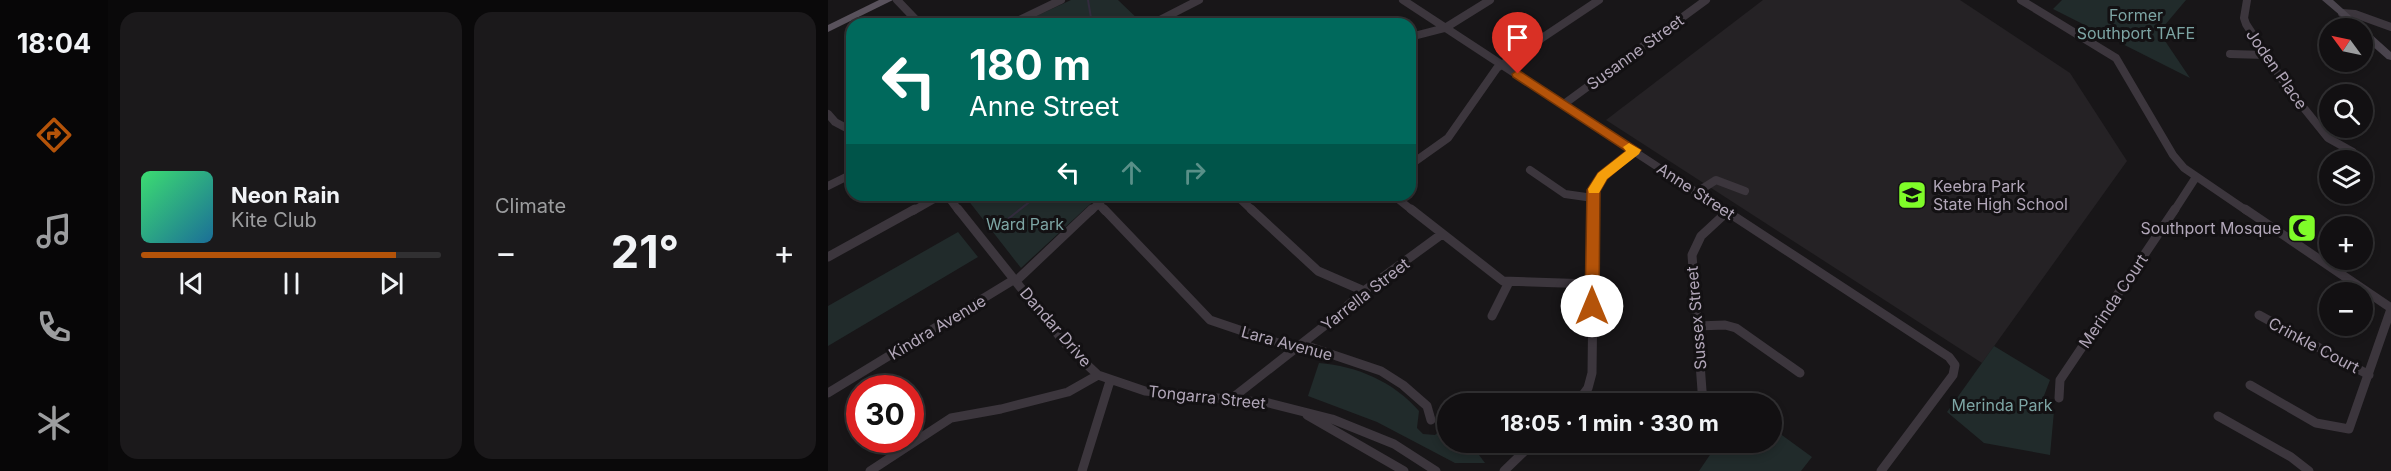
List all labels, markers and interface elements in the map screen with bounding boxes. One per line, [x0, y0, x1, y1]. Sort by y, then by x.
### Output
park label: Former Southport TAFE [2077, 5, 2195, 43]
street label: Susanne Street [1583, 10, 1687, 94]
pin [1492, 12, 1543, 74]
north arrow [2319, 18, 2373, 72]
map controls [2319, 18, 2373, 336]
icon: arrive [1501, 21, 1534, 54]
street label: Joden Place [2242, 25, 2312, 113]
text: 18:04 [17, 27, 91, 60]
text: 180 m [969, 39, 1091, 90]
icon: left [870, 42, 948, 120]
button: search [2319, 84, 2373, 138]
text: Anne Street [969, 90, 1119, 123]
icon: directions [33, 114, 75, 156]
button: layers [2319, 150, 2373, 204]
icon: left [1052, 156, 1085, 189]
icon: ahead [1115, 156, 1148, 189]
icon: right [1178, 156, 1211, 189]
street label: Anne Street [1653, 158, 1739, 224]
place label: Keebra Park State High School [1933, 176, 2068, 214]
school or university icon: Keebra Park State High School [1896, 179, 1928, 211]
text: Neon Rain [231, 182, 340, 208]
text: Climate [495, 194, 566, 218]
text: Kite Club [231, 208, 317, 232]
icon: music [33, 210, 75, 252]
mosque icon: Southport Mosque [2286, 212, 2318, 244]
park label: Ward Park [986, 214, 1064, 234]
button: + [2319, 216, 2373, 270]
place label: Southport Mosque [2141, 218, 2281, 238]
text: 21° [611, 224, 679, 279]
text: − [495, 232, 517, 272]
text: + [773, 232, 795, 272]
street label: Merinda Court [2074, 250, 2152, 352]
street label: Yarrella Street [1317, 253, 1413, 335]
street label: Sussex Street [1682, 265, 1710, 371]
icon: previous [175, 267, 208, 300]
icon: pause [275, 267, 308, 300]
icon: next [375, 267, 408, 300]
position arrow [1560, 274, 1624, 338]
button: − [2319, 282, 2373, 336]
street label: Dandar Drive [1016, 283, 1096, 371]
street label: Kindra Avenue [885, 290, 989, 364]
icon: phone [33, 306, 75, 348]
street label: Crinkle Court [2265, 313, 2363, 377]
street label: Lara Avenue [1239, 321, 1335, 365]
speed limit sign: 30 [846, 375, 924, 453]
street label: Tongarra Street [1147, 381, 1267, 413]
park label: Merinda Park [1952, 395, 2053, 415]
icon: climate [33, 402, 75, 444]
text: 18:05 · 1 min · 330 m [1500, 410, 1719, 436]

